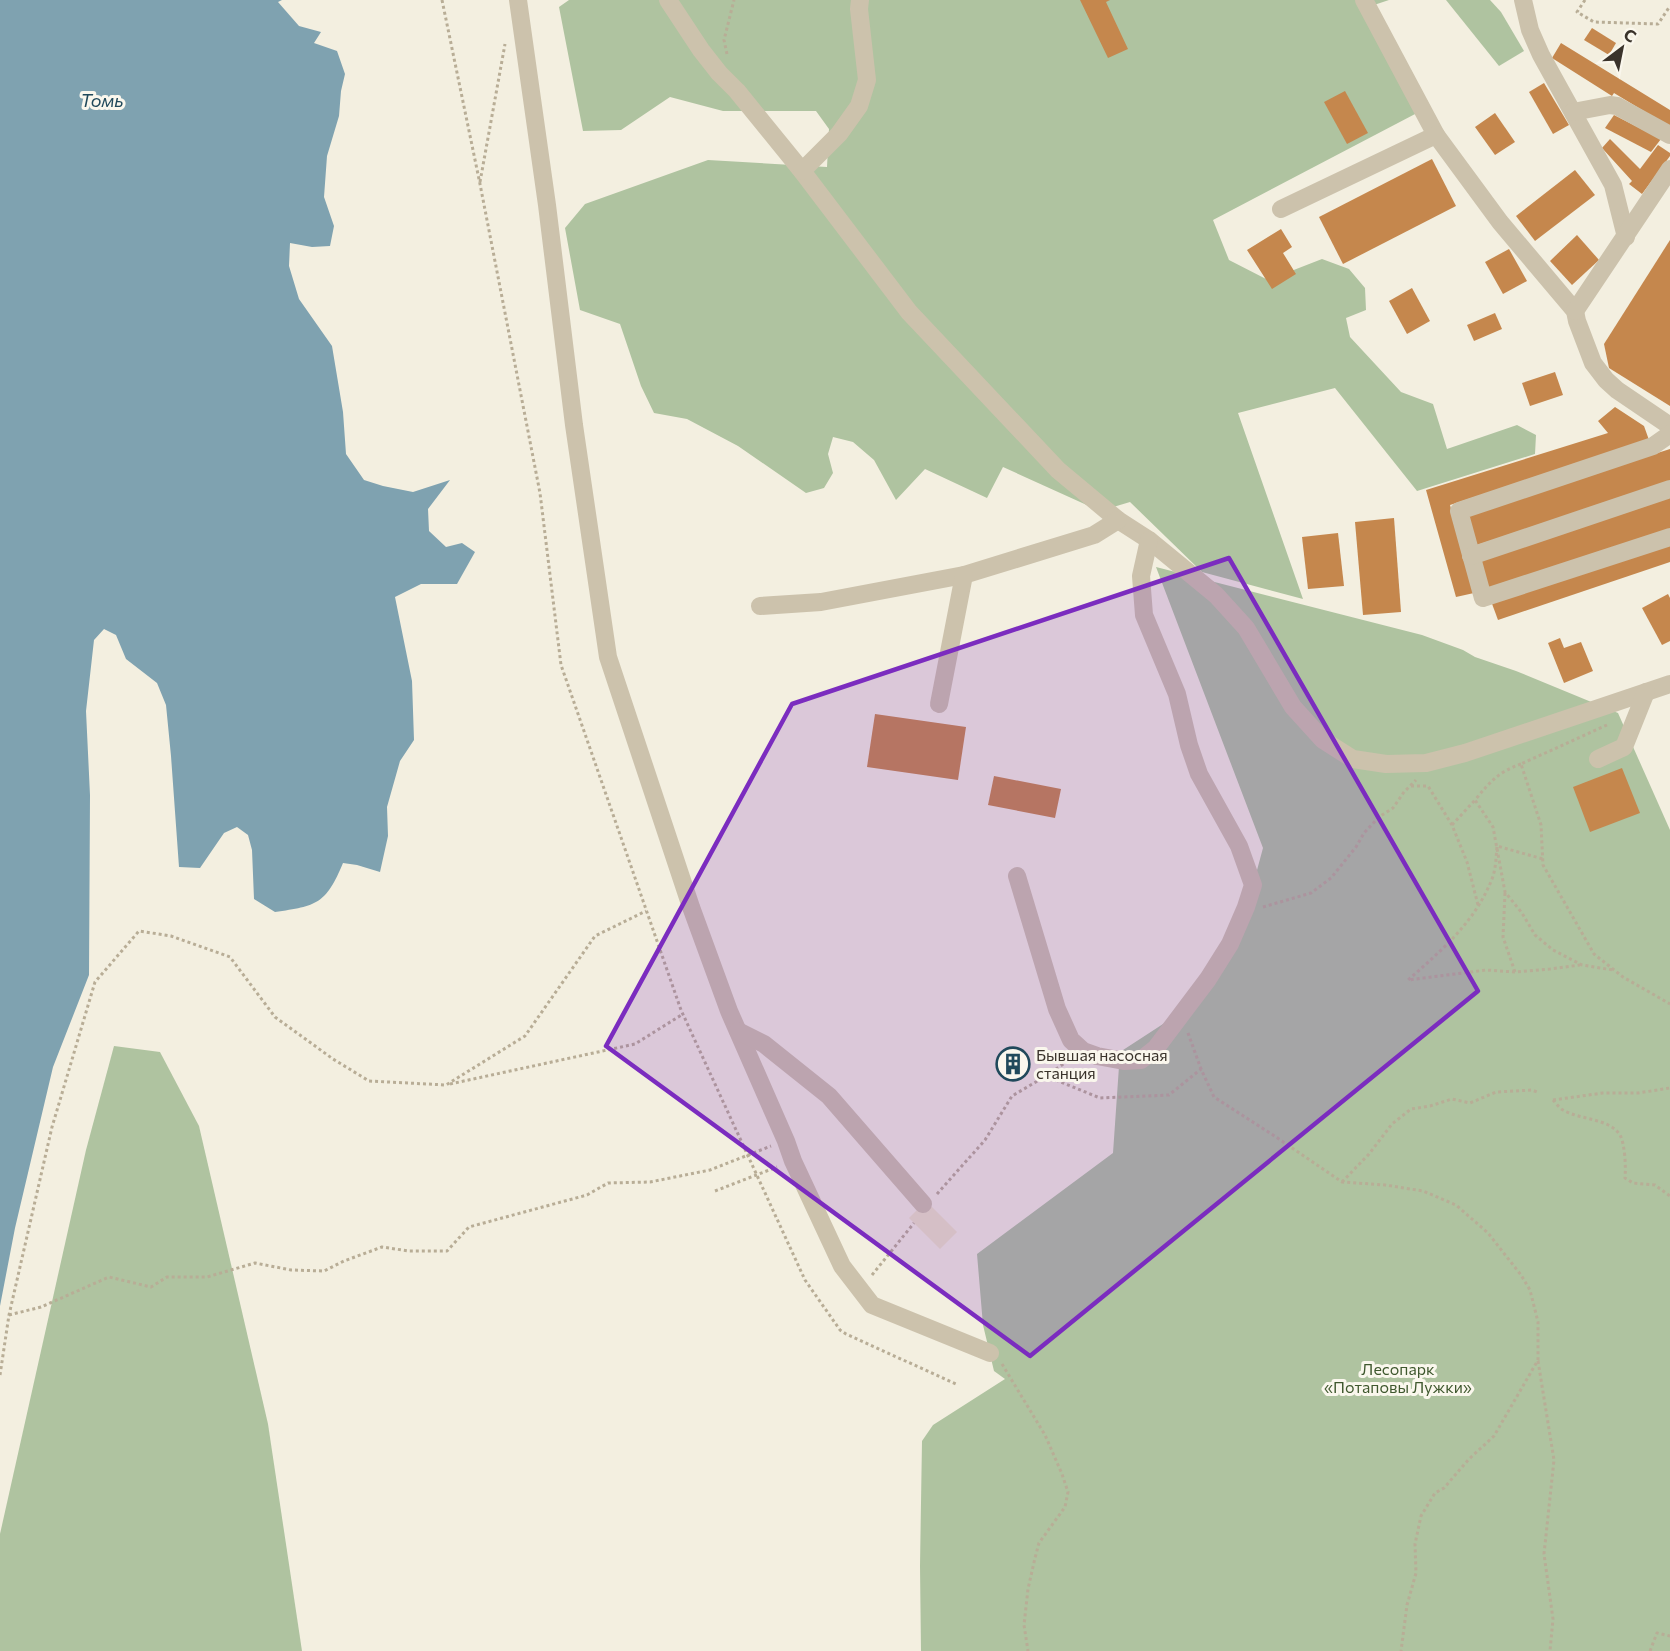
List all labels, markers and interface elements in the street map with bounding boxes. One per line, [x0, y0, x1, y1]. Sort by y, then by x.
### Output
north arrow [1592, 18, 1652, 78]
text: С [1621, 24, 1640, 46]
water label: Томь [81, 89, 123, 111]
place label: Бывшая насосная станция [1036, 1045, 1168, 1082]
building icon: Бывшая насосная станция [995, 1046, 1031, 1082]
park label: Лесопарк «Потаповы Лужки» [1324, 1359, 1472, 1396]

